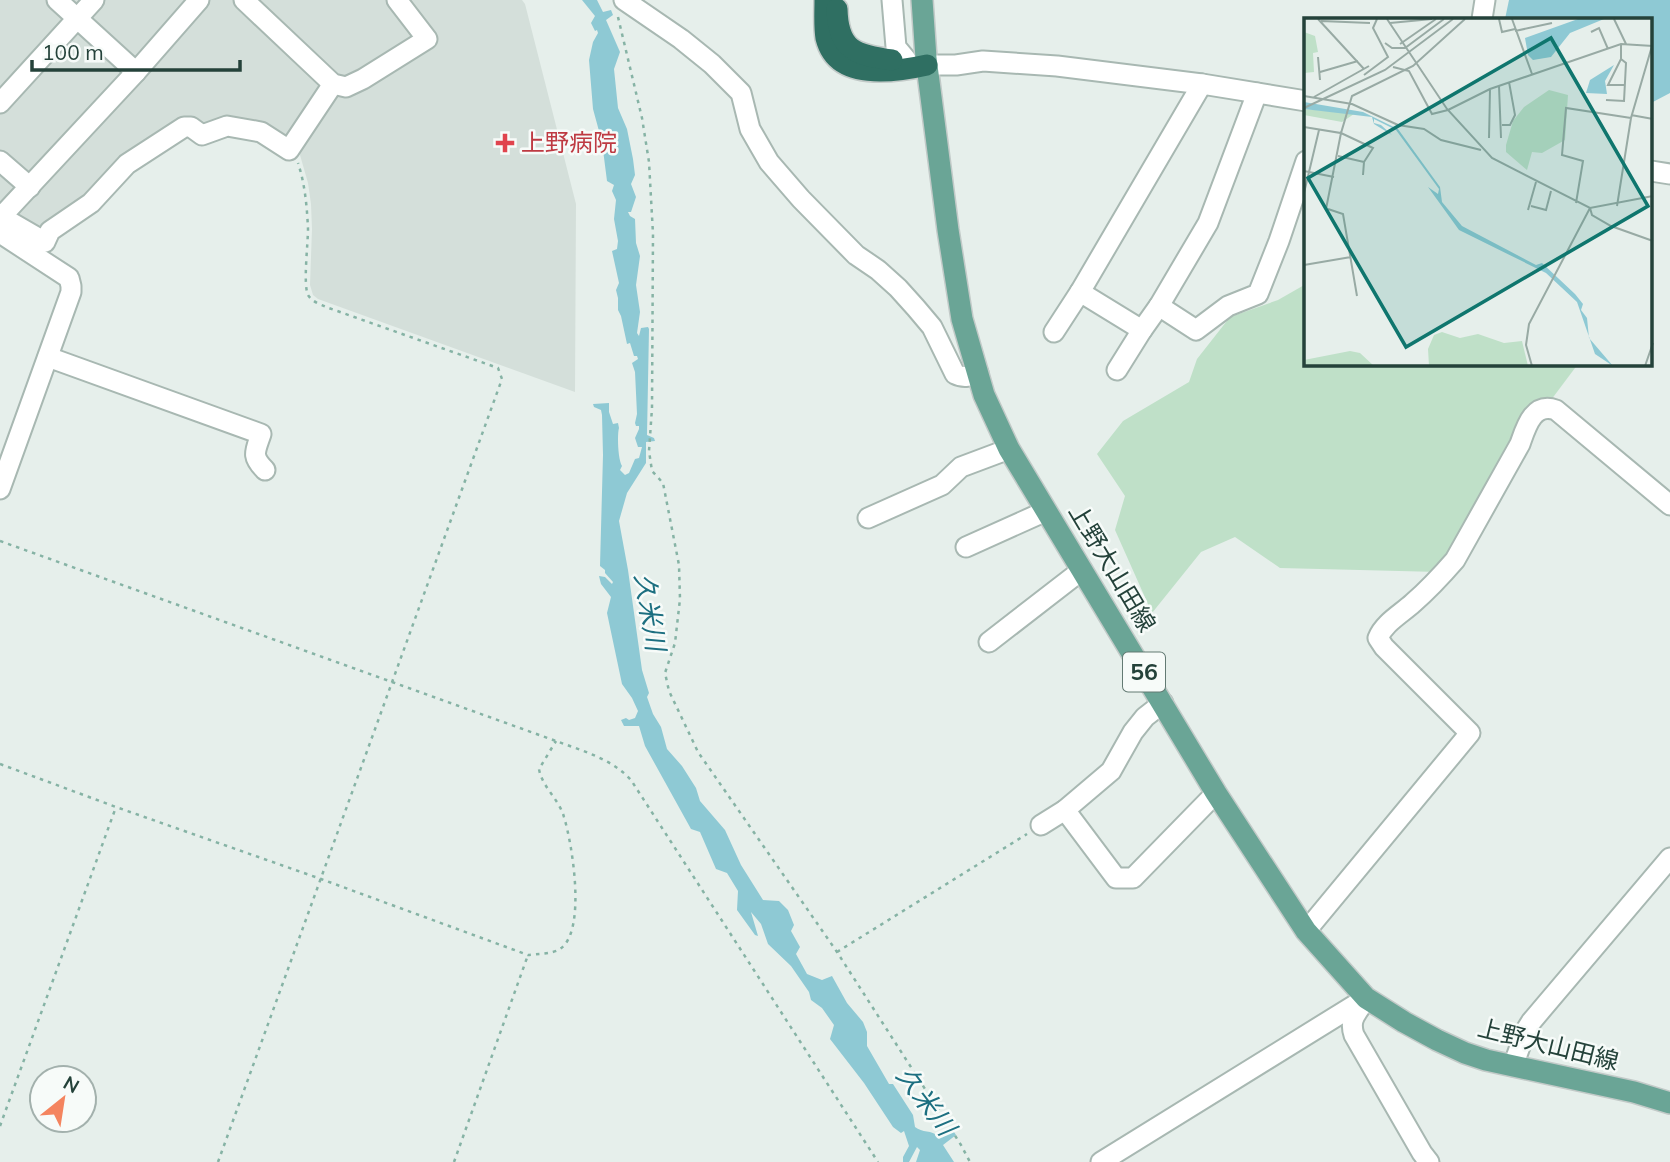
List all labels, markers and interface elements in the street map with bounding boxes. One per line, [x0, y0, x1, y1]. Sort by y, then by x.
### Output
inset map [1304, 18, 1652, 366]
scale bar [32, 28, 240, 72]
text: 100 m [42, 39, 104, 65]
place label: 上野病院 [521, 127, 617, 157]
marker: 上野病院 [495, 133, 515, 153]
street label: 上野大山田線 [1063, 498, 1163, 637]
water label: 久米川 [628, 571, 673, 656]
road number: 56 [1123, 652, 1165, 692]
street label: 上野大山田線 [1475, 1012, 1622, 1076]
water label: 久米川 [890, 1060, 965, 1144]
north arrow [28, 1064, 98, 1134]
text: N [59, 1070, 84, 1098]

